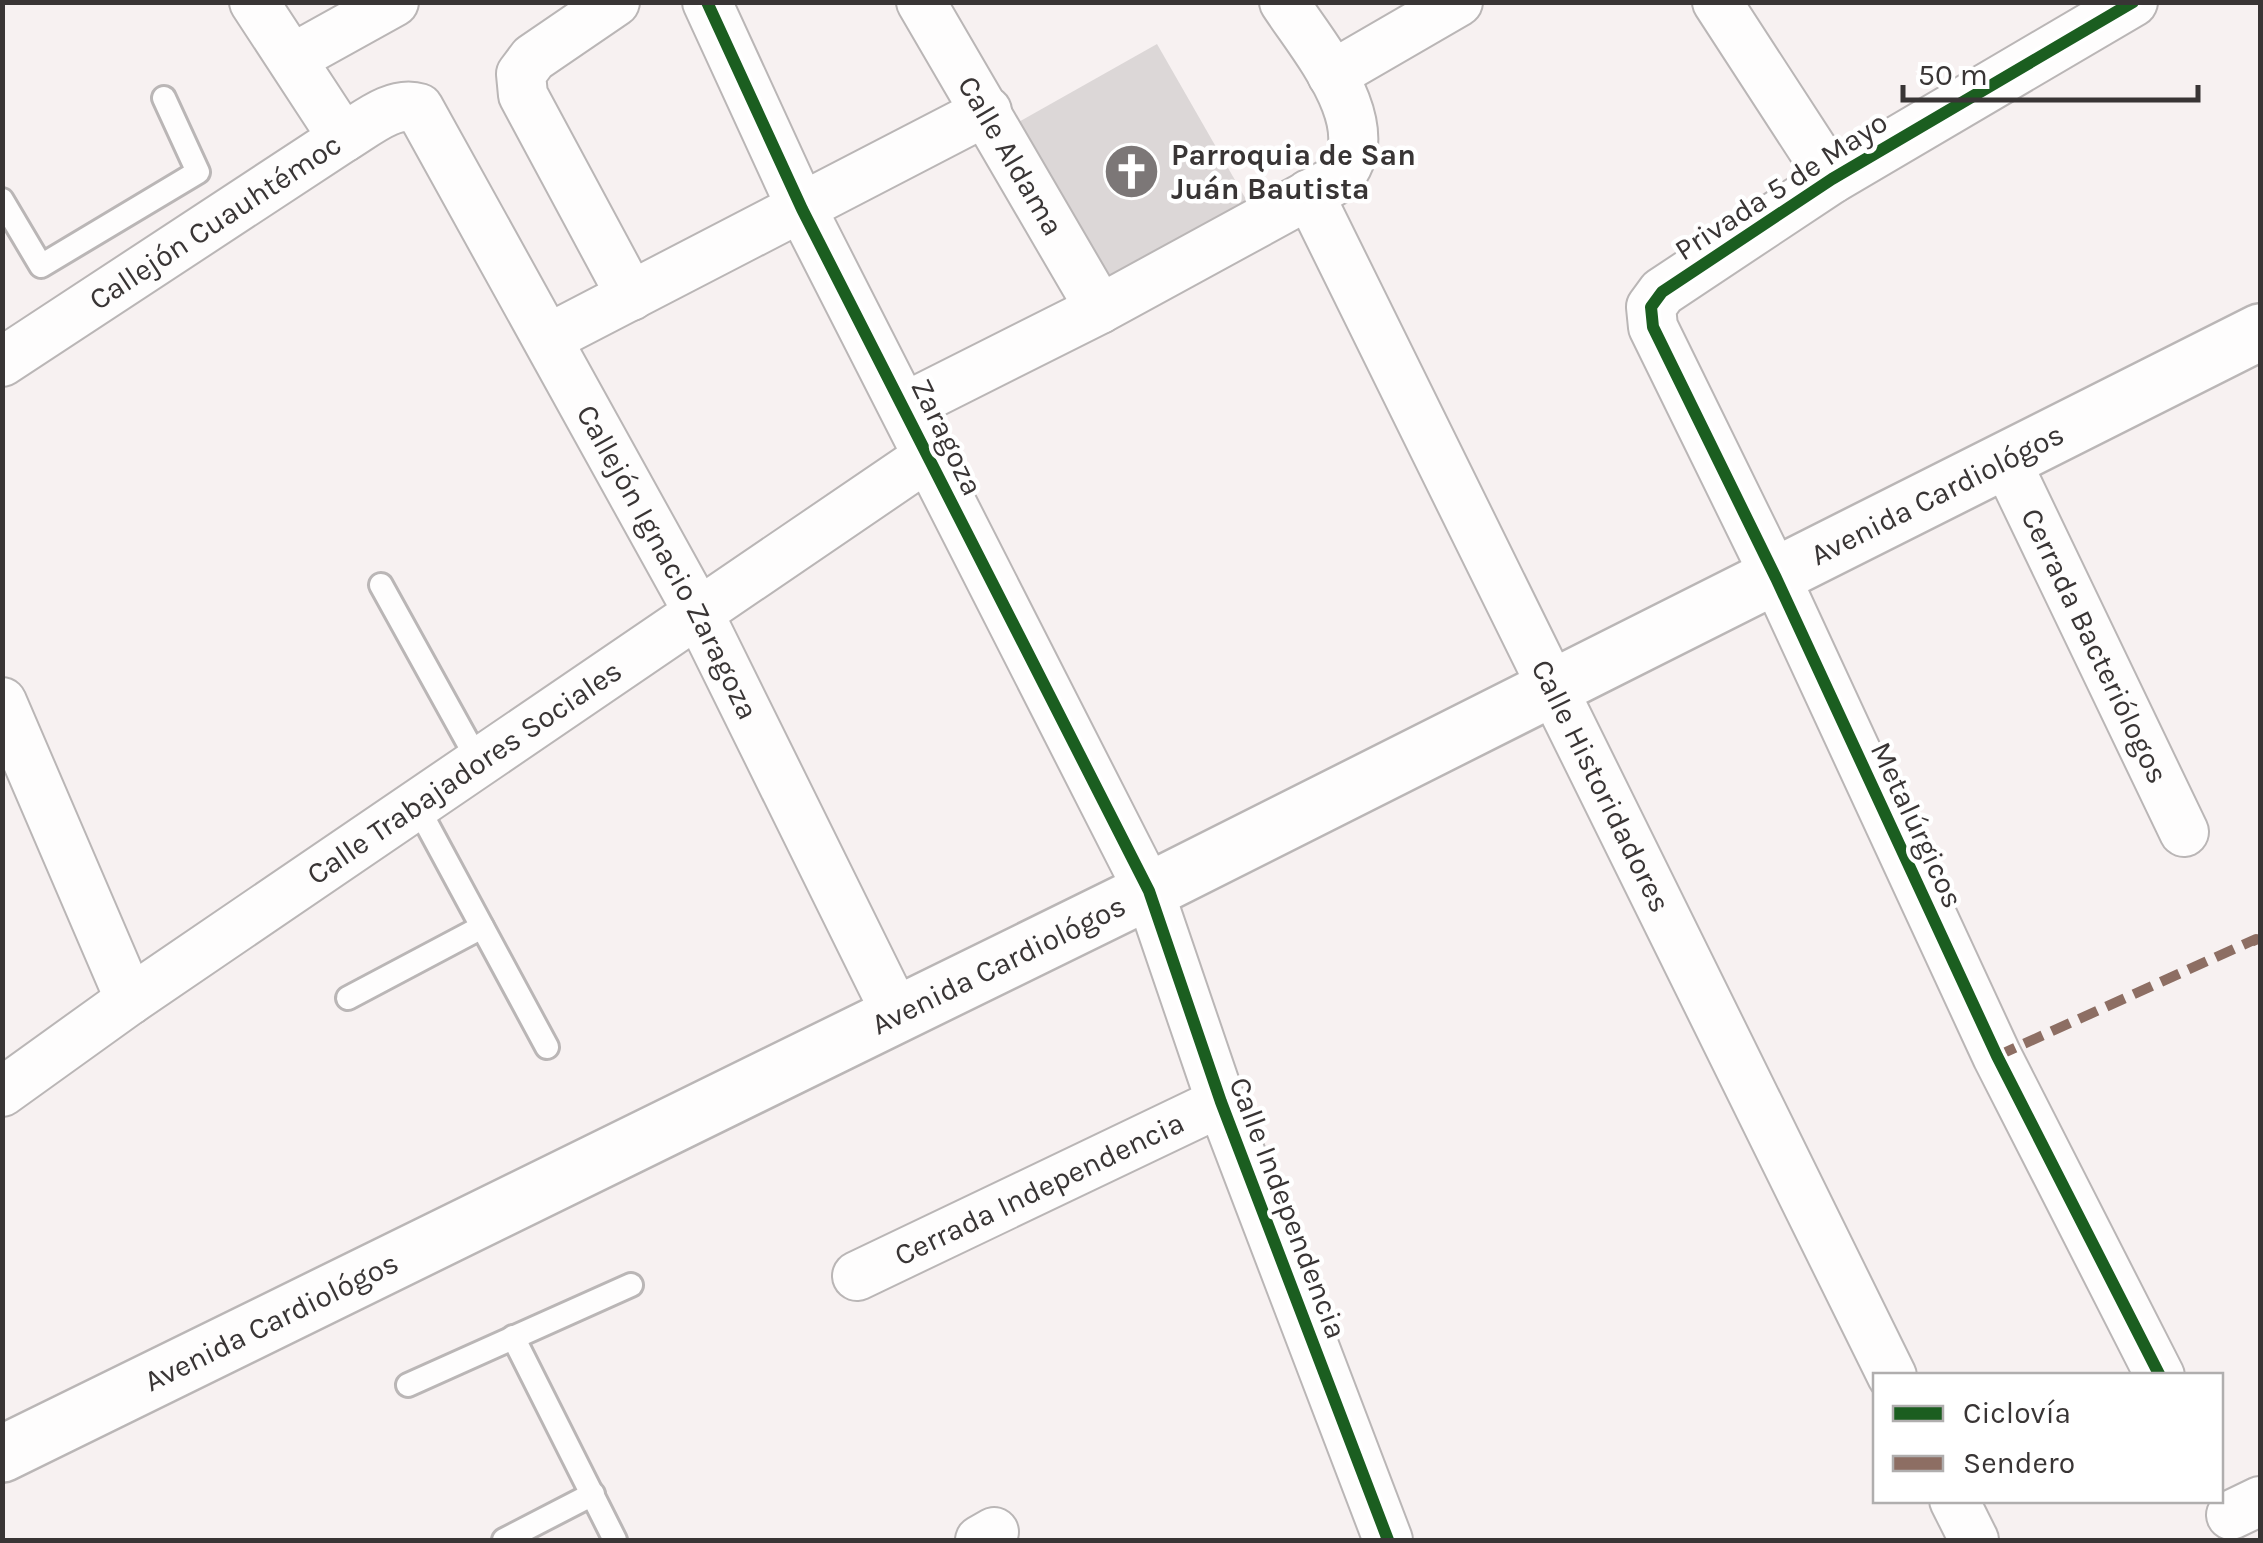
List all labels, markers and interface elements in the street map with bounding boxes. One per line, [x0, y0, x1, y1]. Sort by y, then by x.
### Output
scale bar [1903, 40, 2198, 102]
text: 50 m [1918, 57, 1988, 93]
street label: Calle Aldama [950, 69, 1071, 242]
street label: Privada 5 de Mayo [1668, 104, 1894, 268]
street label: Callejón Cuauhtémoc [82, 126, 348, 318]
place label: Parroquia de San Juán Bautista [1171, 137, 1416, 207]
church icon: Parroquia de San Juán Bautista [1102, 142, 1162, 202]
street label: Zaragoza [903, 373, 991, 501]
street label: Callejón Ignacio Zaragoza [569, 398, 766, 725]
street label: Avenida Cardiológos [1805, 416, 2070, 573]
street label: Cerrada Bacteriólogos [2013, 502, 2176, 789]
street label: Calle Trabajadores Sociales [300, 652, 628, 892]
street label: Calle Historidadores [1524, 654, 1678, 918]
street label: Metalúrgicos [1863, 736, 1971, 914]
street label: Avenida Cardiológos [866, 887, 1131, 1042]
street label: Calle Independencia [1222, 1072, 1354, 1344]
street label: Cerrada Independencia [889, 1104, 1190, 1273]
street label: Avenida Cardiológos [138, 1244, 404, 1399]
legend [1873, 1373, 2223, 1503]
text: Ciclovía [1963, 1395, 2071, 1431]
text: Sendero [1963, 1445, 2075, 1481]

